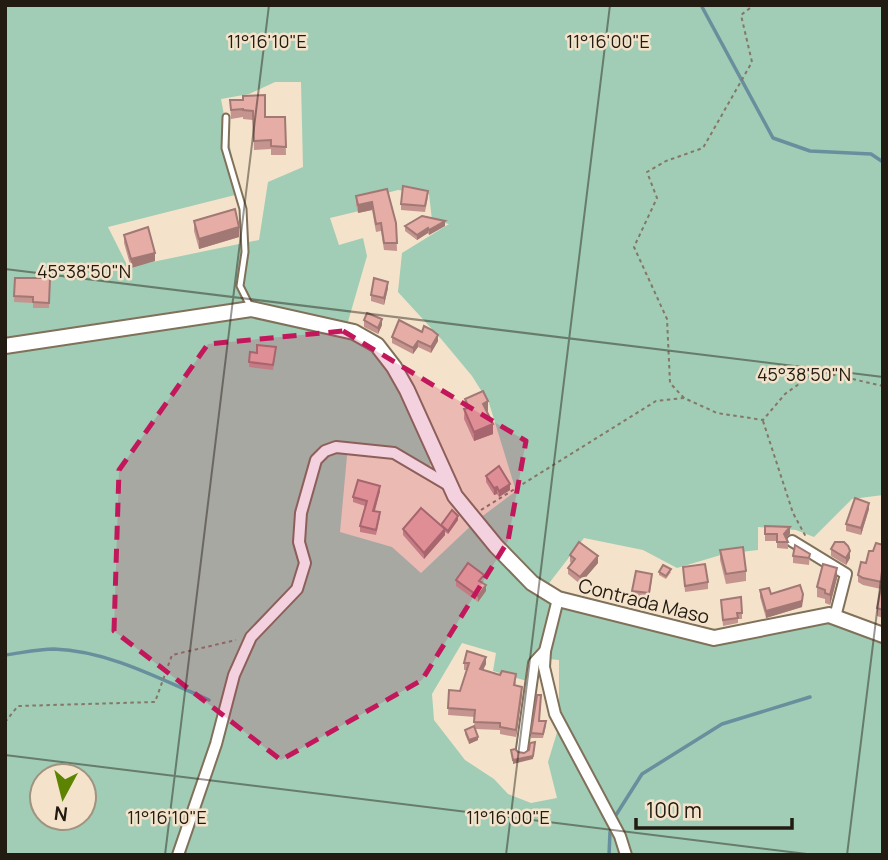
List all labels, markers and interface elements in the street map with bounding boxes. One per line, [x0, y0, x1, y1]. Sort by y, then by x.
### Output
text: 11°16'10"E [227, 29, 307, 53]
text: 11°16'00"E [566, 29, 650, 53]
text: 45°38'50"N [37, 259, 131, 283]
text: 45°38'50"N [757, 362, 851, 386]
street label: Contrada Maso [576, 572, 712, 630]
north arrow [28, 762, 98, 832]
scale bar [636, 786, 792, 830]
text: 100 m [646, 796, 702, 824]
text: N [53, 800, 69, 828]
text: 11°16'10"E [127, 805, 207, 829]
text: 11°16'00"E [466, 805, 550, 829]

